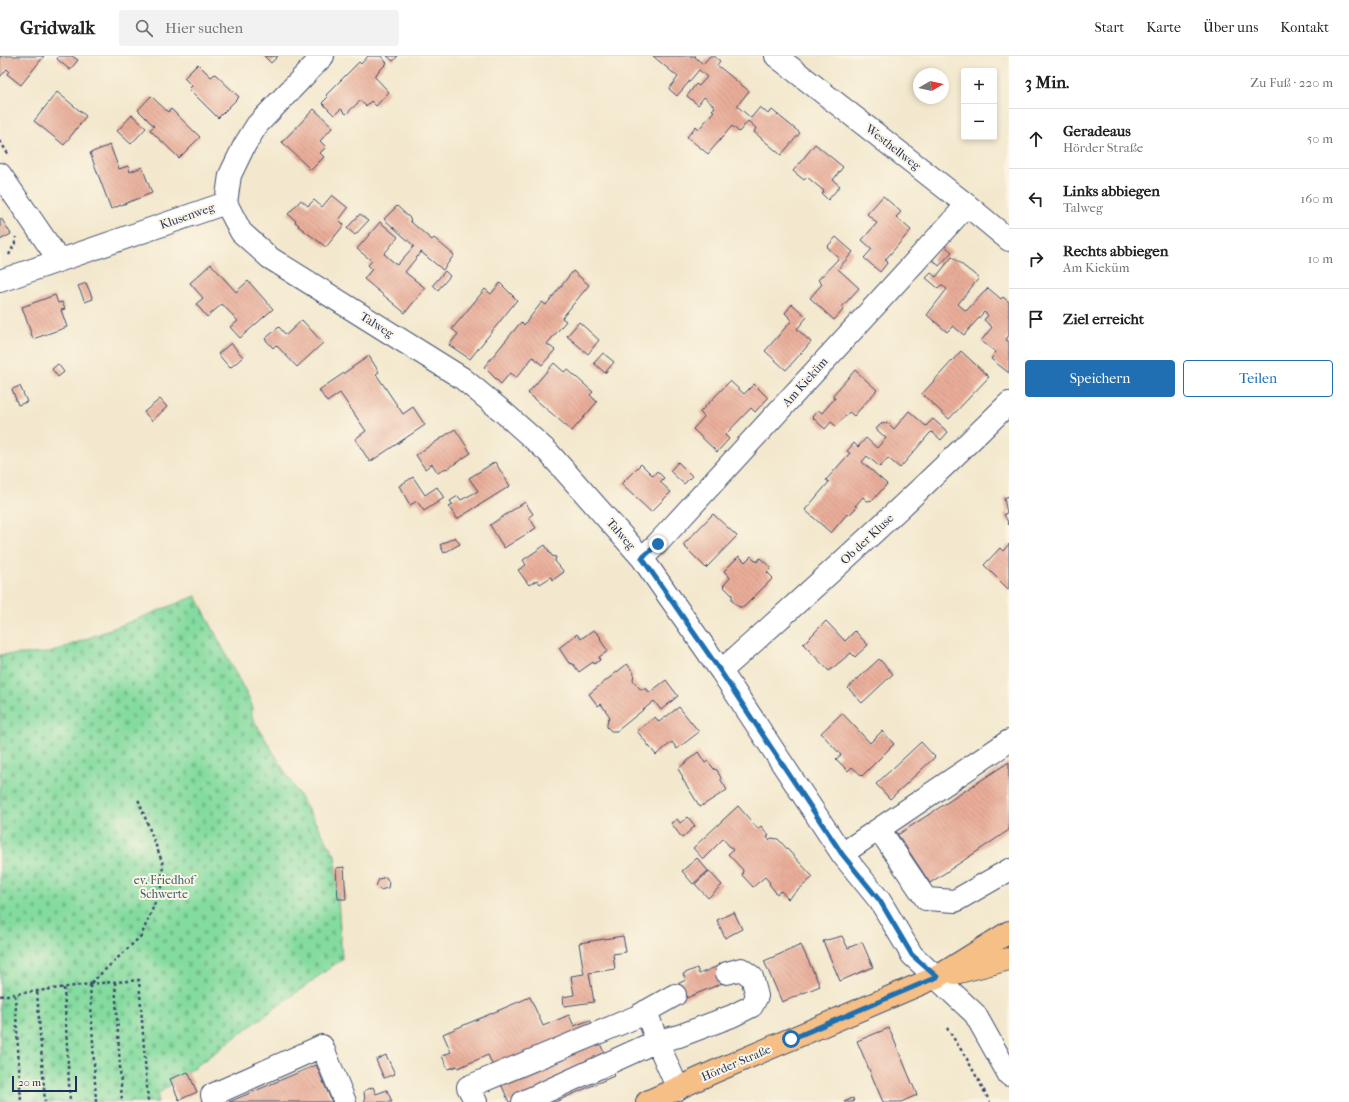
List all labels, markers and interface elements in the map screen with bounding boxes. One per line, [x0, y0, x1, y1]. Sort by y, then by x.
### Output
search box [119, 10, 399, 46]
text: Gridwalk [20, 17, 95, 39]
icon: search [133, 17, 155, 39]
text: Hier suchen [165, 19, 243, 37]
text: Start [1095, 19, 1124, 36]
text: Karte [1146, 19, 1181, 36]
text: Über uns [1203, 19, 1258, 36]
text: Kontakt [1280, 19, 1329, 36]
north arrow [913, 68, 949, 104]
map controls [961, 68, 997, 140]
button: + [961, 68, 997, 104]
text: 3 Min. [1025, 72, 1069, 92]
text: Zu Fuß · 220 m [1250, 75, 1333, 90]
button: − [961, 104, 997, 140]
street label: Westhellweg [862, 121, 924, 173]
text: Geradeaus [1063, 122, 1131, 140]
icon: ahead [1025, 128, 1047, 150]
text: 50 m [1307, 131, 1333, 146]
text: Hörder Straße [1063, 140, 1143, 155]
text: Links abbiegen [1063, 182, 1160, 200]
icon: left [1025, 188, 1047, 210]
text: 160 m [1301, 191, 1333, 206]
street label: Klusenweg [158, 200, 217, 232]
text: Talweg [1063, 200, 1103, 215]
text: Rechts abbiegen [1063, 242, 1168, 260]
icon: right [1025, 248, 1047, 270]
text: 10 m [1308, 251, 1333, 266]
text: Am Kieküm [1063, 260, 1129, 275]
icon: arrive [1025, 308, 1047, 330]
street label: Talweg [358, 309, 397, 341]
text: Ziel erreicht [1063, 310, 1144, 328]
street label: Am Kieküm [779, 355, 831, 410]
button: Speichern [1025, 360, 1175, 397]
button: Teilen [1183, 360, 1333, 397]
street label: Ob der Kluse [837, 511, 897, 567]
street label: Talweg [604, 515, 639, 553]
route end [649, 535, 667, 553]
park label: ev. Friedhof Schwerte [134, 873, 197, 901]
route start [782, 1030, 800, 1048]
street label: Hörder Straße [699, 1042, 773, 1084]
scale bar [12, 1074, 77, 1093]
text: 20 m [18, 1076, 41, 1089]

